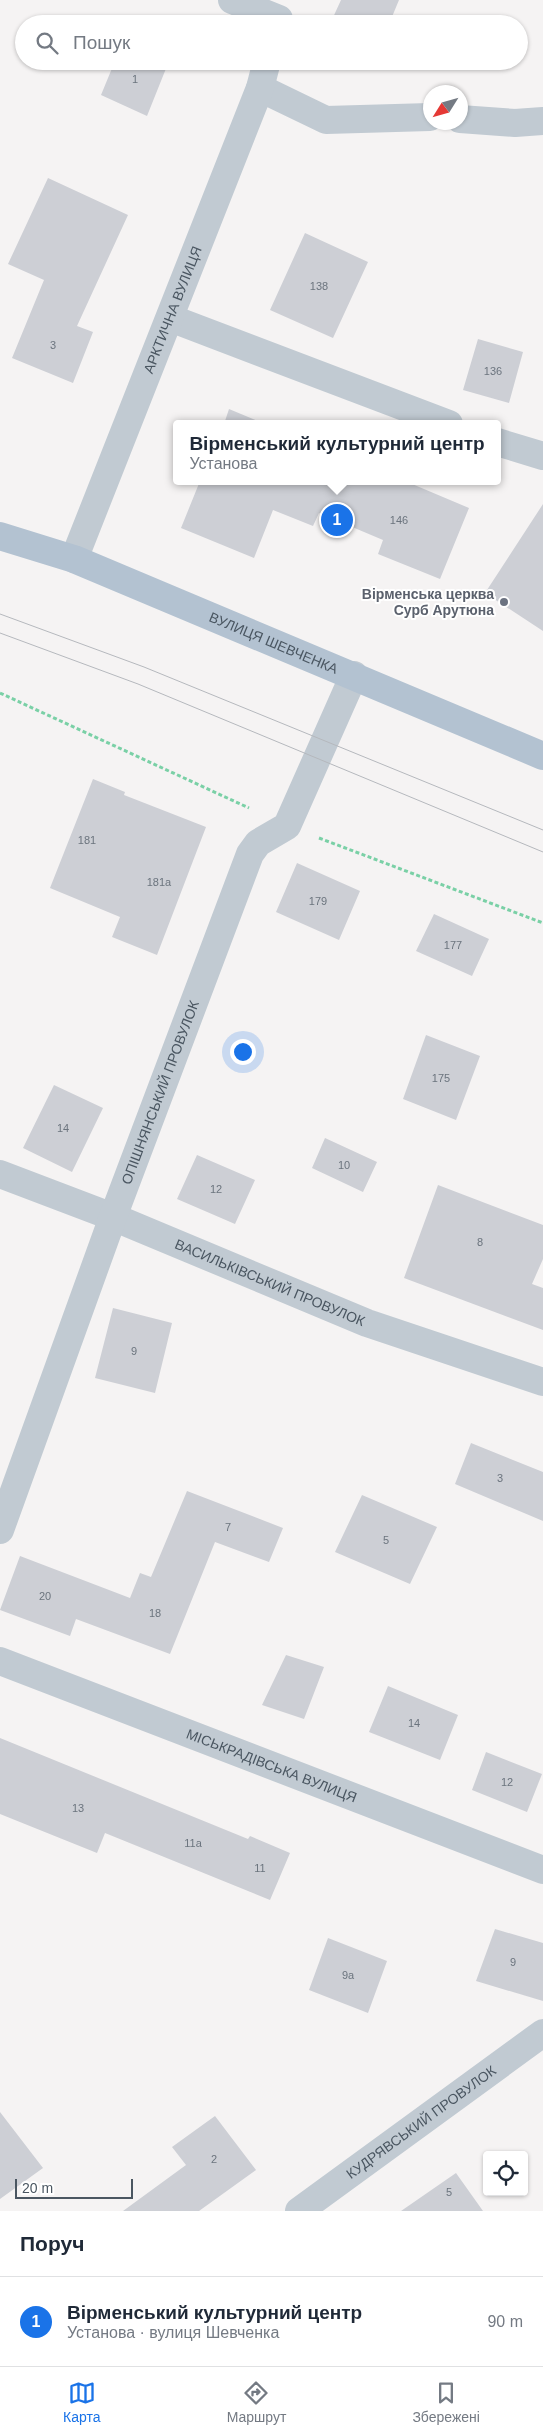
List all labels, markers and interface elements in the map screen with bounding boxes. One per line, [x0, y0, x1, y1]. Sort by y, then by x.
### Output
search box [15, 15, 528, 70]
icon: search [33, 29, 61, 57]
text: Пошук [73, 32, 130, 53]
house number: 1 [132, 73, 138, 85]
north arrow [423, 85, 468, 130]
street label: АРКТИЧНА ВУЛИЦЯ [140, 244, 205, 376]
house number: 138 [310, 280, 328, 292]
house number: 3 [50, 339, 56, 351]
house number: 136 [484, 365, 502, 377]
popup [173, 420, 501, 485]
text: Вірменський культурний центр [189, 433, 485, 454]
text: Установа [189, 455, 257, 472]
pin: 1 [321, 501, 353, 539]
house number: 146 [390, 514, 408, 526]
place label: Вірменська церква Сурб Арутюна [362, 586, 494, 618]
marker: Вірменська церква Сурб Арутюна [498, 596, 510, 608]
street label: ВУЛИЦЯ ШЕВЧЕНКА [207, 609, 341, 677]
house number: 181 [78, 834, 96, 846]
house number: 181а [147, 876, 172, 888]
house number: 179 [309, 895, 327, 907]
house number: 177 [444, 939, 462, 951]
street label: ОПІШНЯНСЬКИЙ ПРОВУЛОК [118, 997, 202, 1186]
your location [230, 1039, 256, 1065]
house number: 175 [432, 1072, 450, 1084]
house number: 14 [57, 1122, 69, 1134]
house number: 10 [338, 1159, 350, 1171]
house number: 12 [210, 1183, 222, 1195]
street label: ВАСИЛЬКІВСЬКИЙ ПРОВУЛОК [173, 1236, 368, 1330]
house number: 8 [477, 1236, 483, 1248]
house number: 9 [131, 1345, 137, 1357]
house number: 3 [497, 1472, 503, 1484]
house number: 7 [225, 1521, 231, 1533]
house number: 5 [383, 1534, 389, 1546]
house number: 20 [39, 1590, 51, 1602]
house number: 18 [149, 1607, 161, 1619]
house number: 14 [408, 1717, 420, 1729]
street label: МІСЬКРАДІВСЬКА ВУЛИЦЯ [184, 1726, 359, 1806]
house number: 12 [501, 1776, 513, 1788]
house number: 13 [72, 1802, 84, 1814]
house number: 11а [184, 1837, 203, 1849]
house number: 11 [254, 1862, 266, 1874]
house number: 9 [510, 1956, 516, 1968]
house number: 9а [342, 1969, 355, 1981]
street label: КУДРЯВСЬКИЙ ПРОВУЛОК [343, 2062, 500, 2182]
map controls [483, 2151, 528, 2196]
button: locate [483, 2151, 528, 2196]
house number: 2 [211, 2153, 217, 2165]
scale bar [15, 2176, 132, 2199]
text: 20 m [22, 2180, 53, 2196]
house number: 5 [446, 2186, 452, 2198]
text: Поруч [20, 2232, 84, 2255]
text: Вірменський культурний центр [67, 2302, 362, 2323]
text: 1 [32, 2313, 40, 2330]
text: 90 m [487, 2313, 523, 2330]
text: Установа · вулиця Шевченка [67, 2324, 279, 2341]
tab: Карта [63, 2379, 101, 2425]
tab: Маршрут [227, 2379, 286, 2425]
tab: Збережені [412, 2379, 480, 2425]

